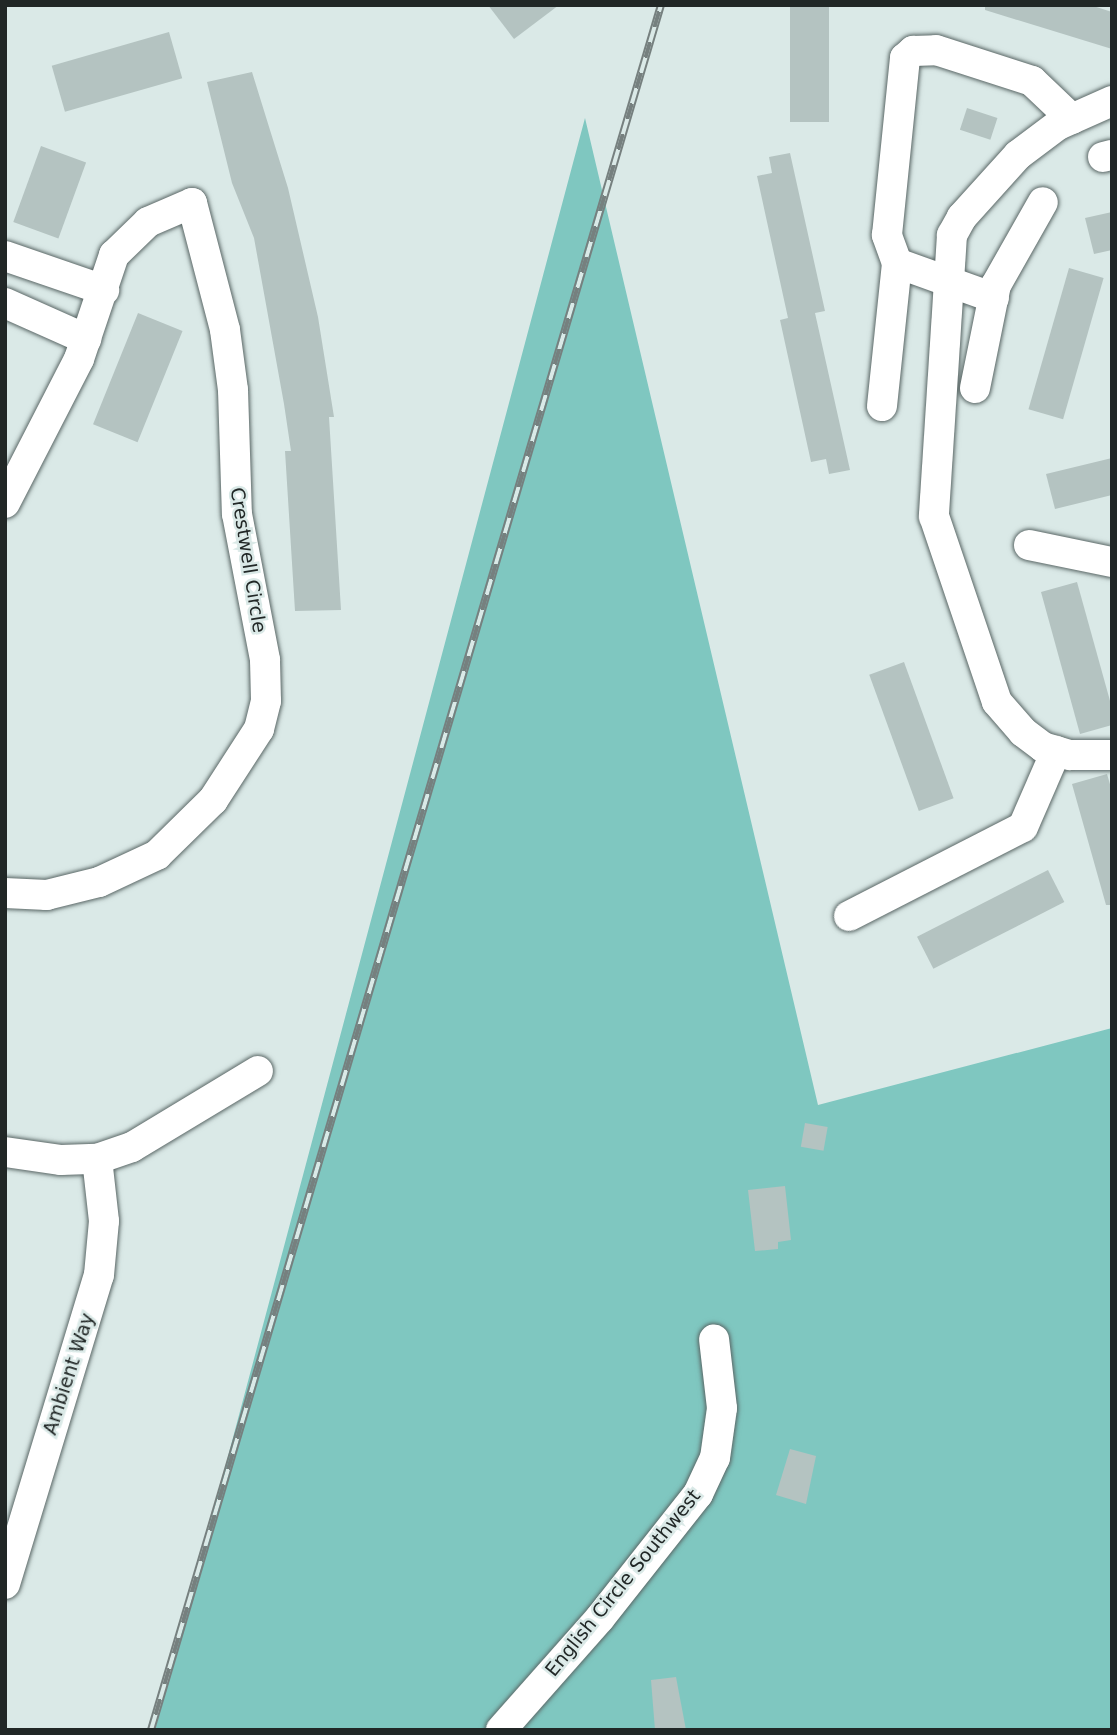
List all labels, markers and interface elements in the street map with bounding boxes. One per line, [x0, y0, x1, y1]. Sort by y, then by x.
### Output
street label: Crestwell Circle [225, 486, 271, 634]
street label: Ambient Way [39, 1310, 99, 1438]
street label: English Circle Southwest [541, 1485, 705, 1681]

